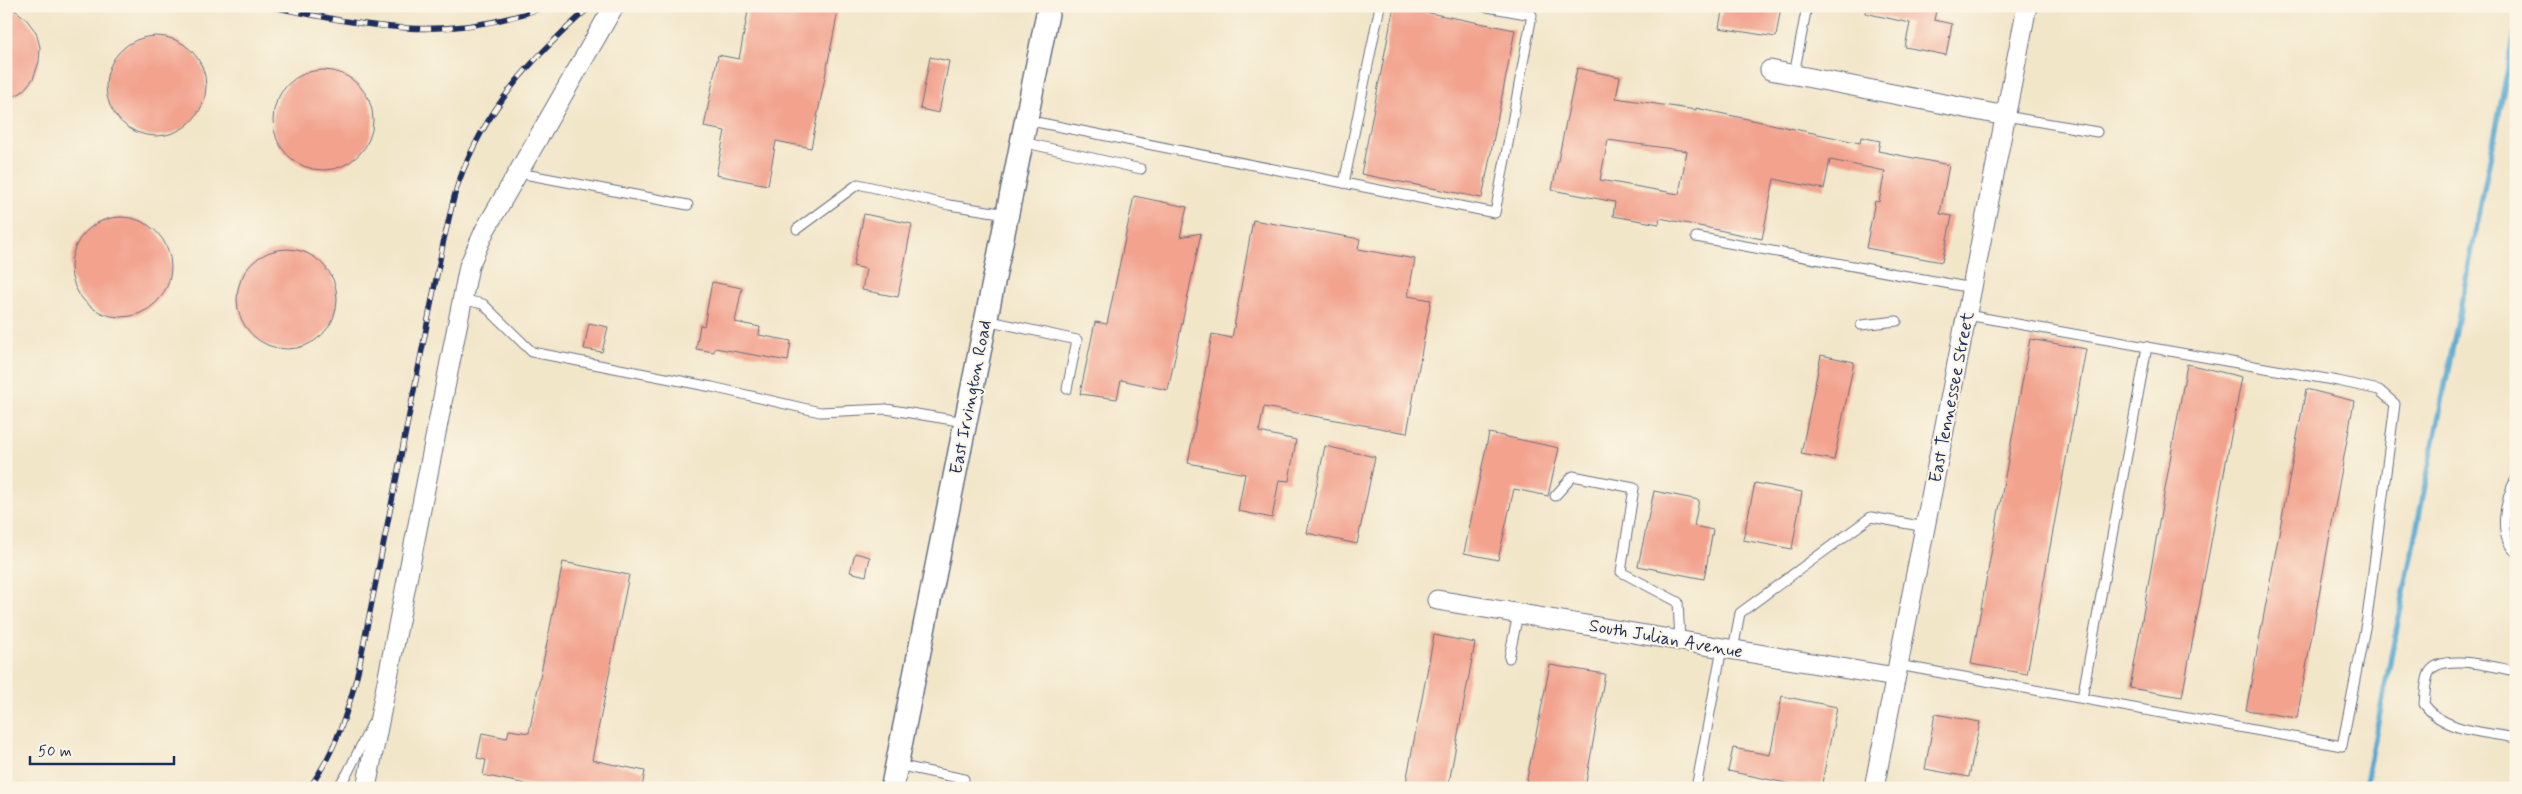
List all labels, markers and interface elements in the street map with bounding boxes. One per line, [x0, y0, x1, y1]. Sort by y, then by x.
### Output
street label: East Tennessee Street [1924, 309, 1980, 485]
street label: East Irvington Road [944, 318, 998, 476]
street label: South Julian Avenue [1587, 614, 1745, 664]
scale bar [30, 734, 174, 766]
text: 50 m [38, 742, 72, 762]

